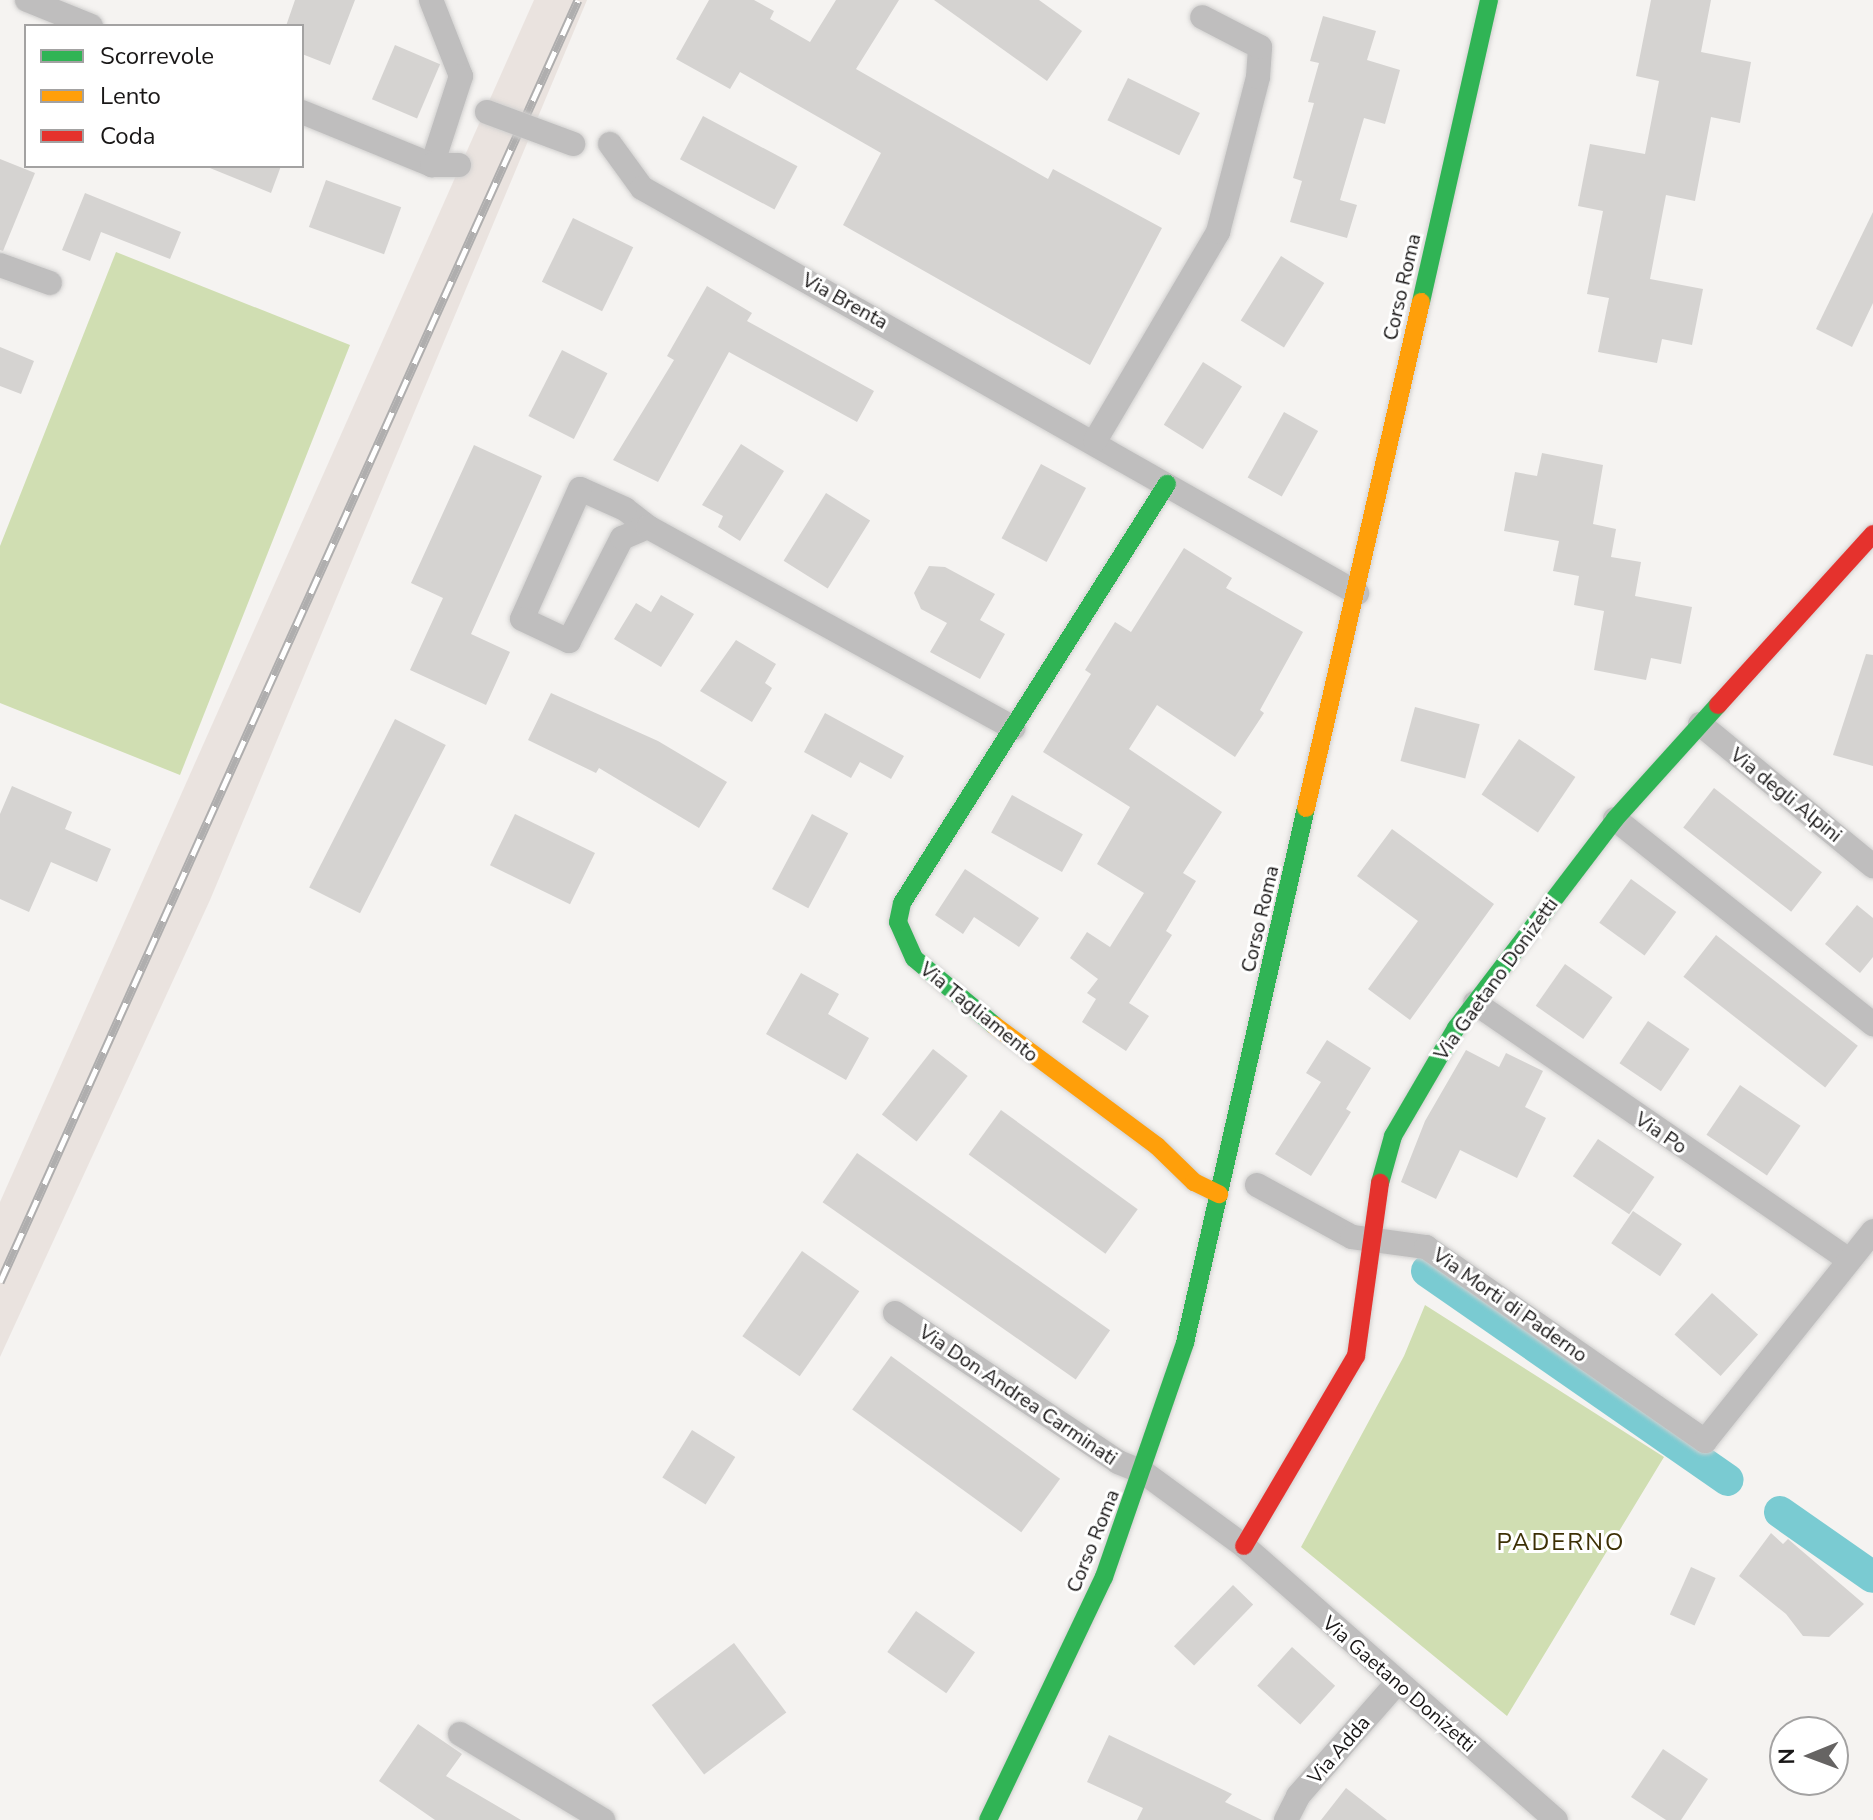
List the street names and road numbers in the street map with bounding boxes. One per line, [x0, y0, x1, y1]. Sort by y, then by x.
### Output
street label: Corso Roma [1378, 231, 1426, 343]
street label: Via Brenta [798, 268, 892, 334]
street label: Via degli Alpini [1725, 743, 1847, 847]
street label: Corso Roma [1236, 863, 1284, 975]
street label: Via Gaetano Donizetti [1429, 893, 1563, 1065]
street label: Via Tagliamento [915, 957, 1043, 1067]
street label: Via Po [1630, 1107, 1692, 1159]
street label: Via Morti di Paderno [1428, 1243, 1592, 1367]
street label: Via Don Andrea Carminati [914, 1320, 1122, 1470]
street label: Corso Roma [1061, 1486, 1125, 1596]
street label: Via Gaetano Donizetti [1317, 1611, 1481, 1757]
street label: Via Adda [1303, 1711, 1375, 1789]

